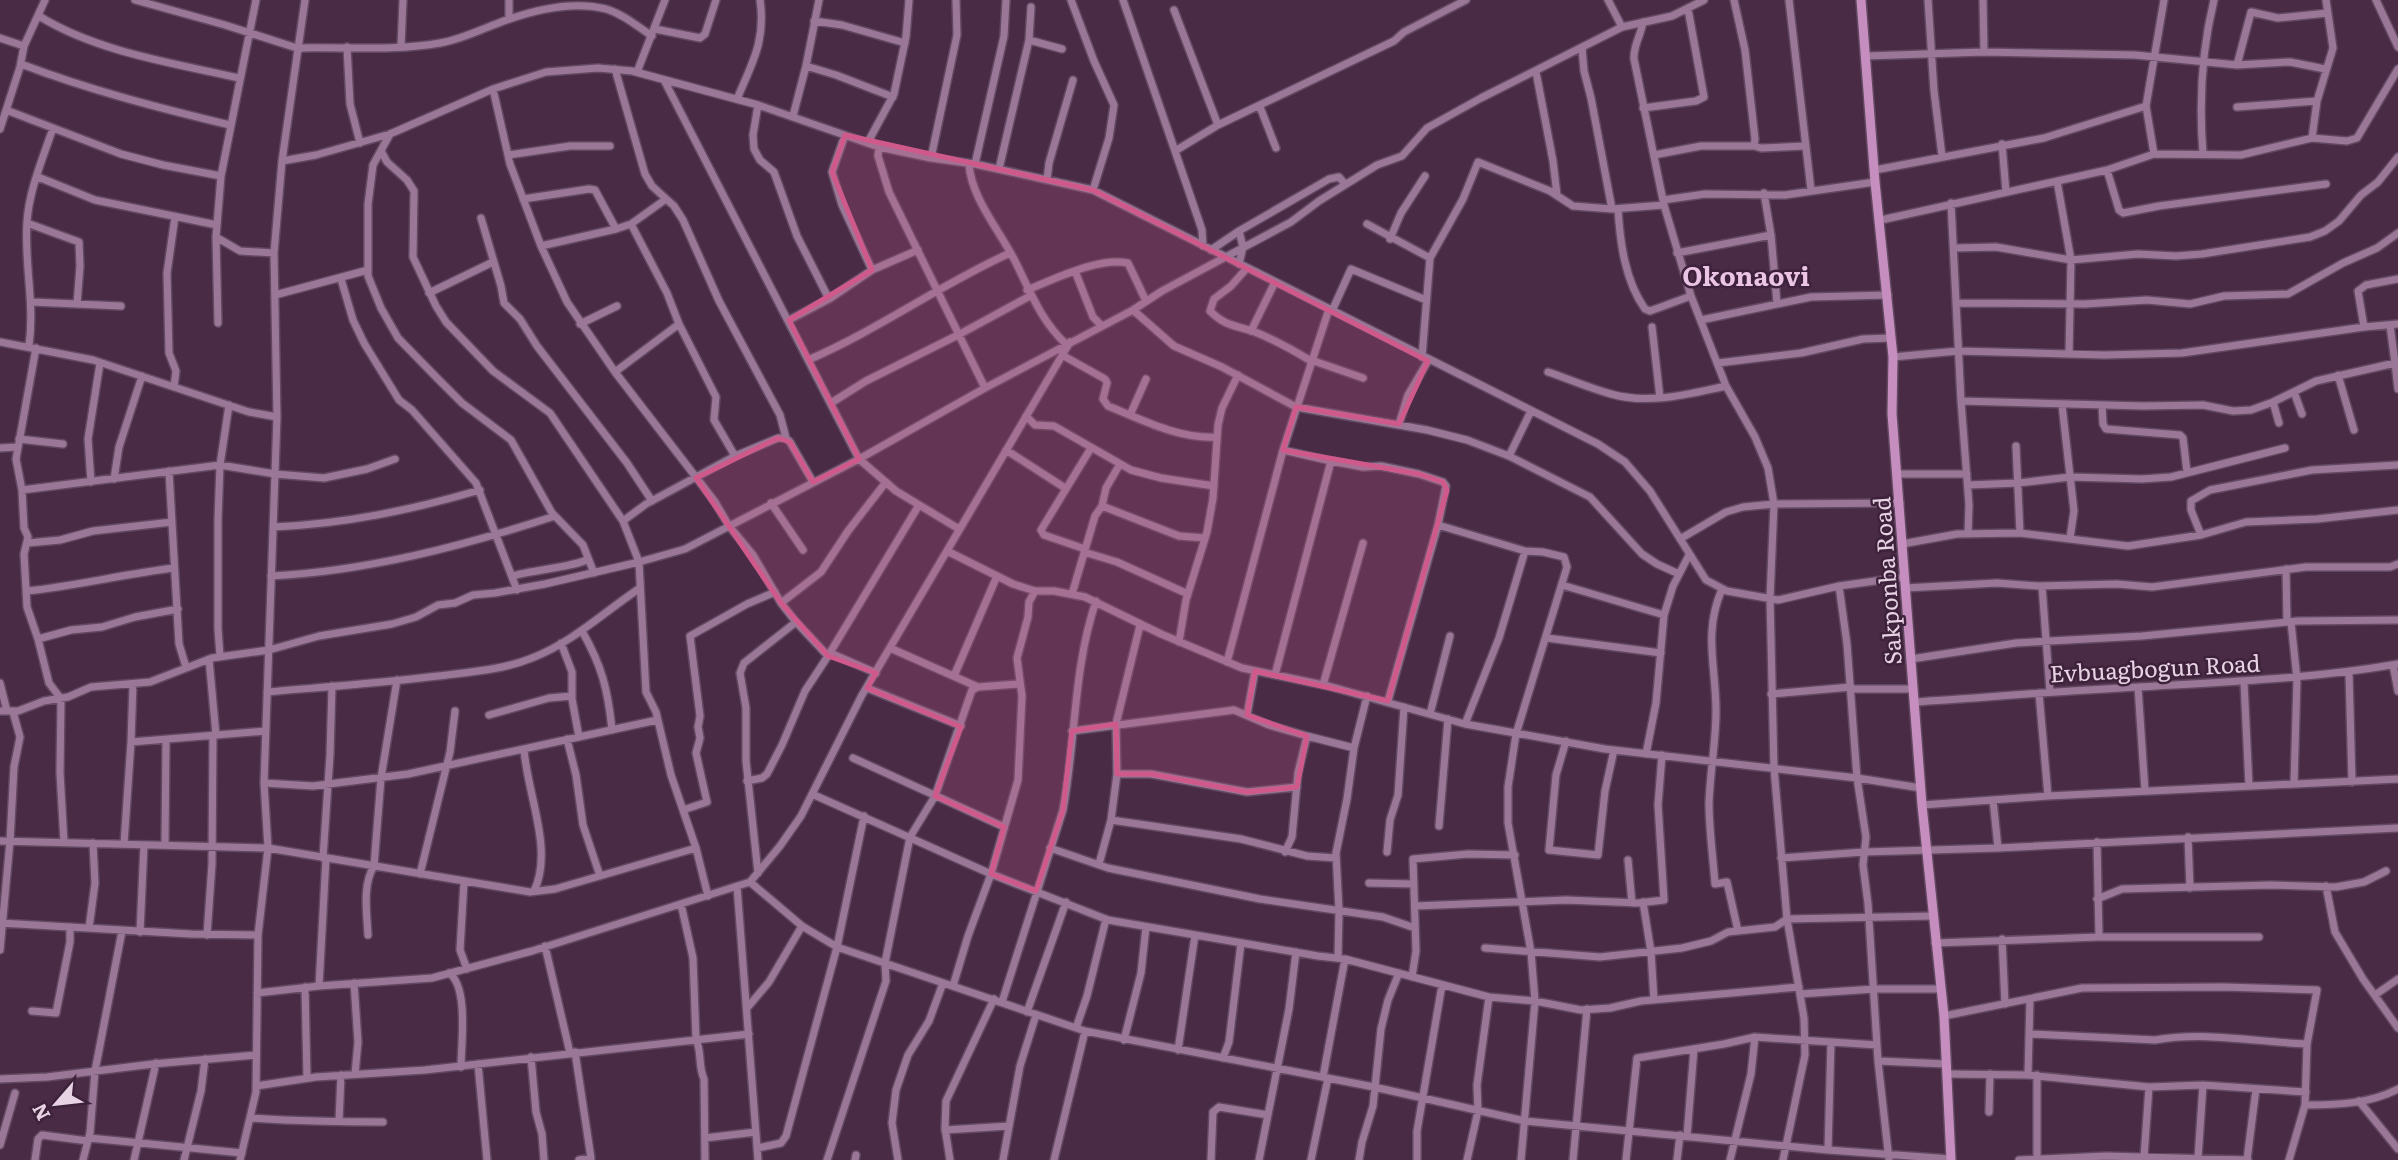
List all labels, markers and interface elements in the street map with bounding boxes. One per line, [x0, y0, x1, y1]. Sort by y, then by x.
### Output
district label: Okonaovi [1682, 255, 1810, 294]
street label: Sakponba Road [1863, 496, 1909, 666]
street label: Evbuagbogun Road [2049, 645, 2261, 689]
north arrow [21, 1069, 91, 1139]
text: N [24, 1099, 56, 1126]

